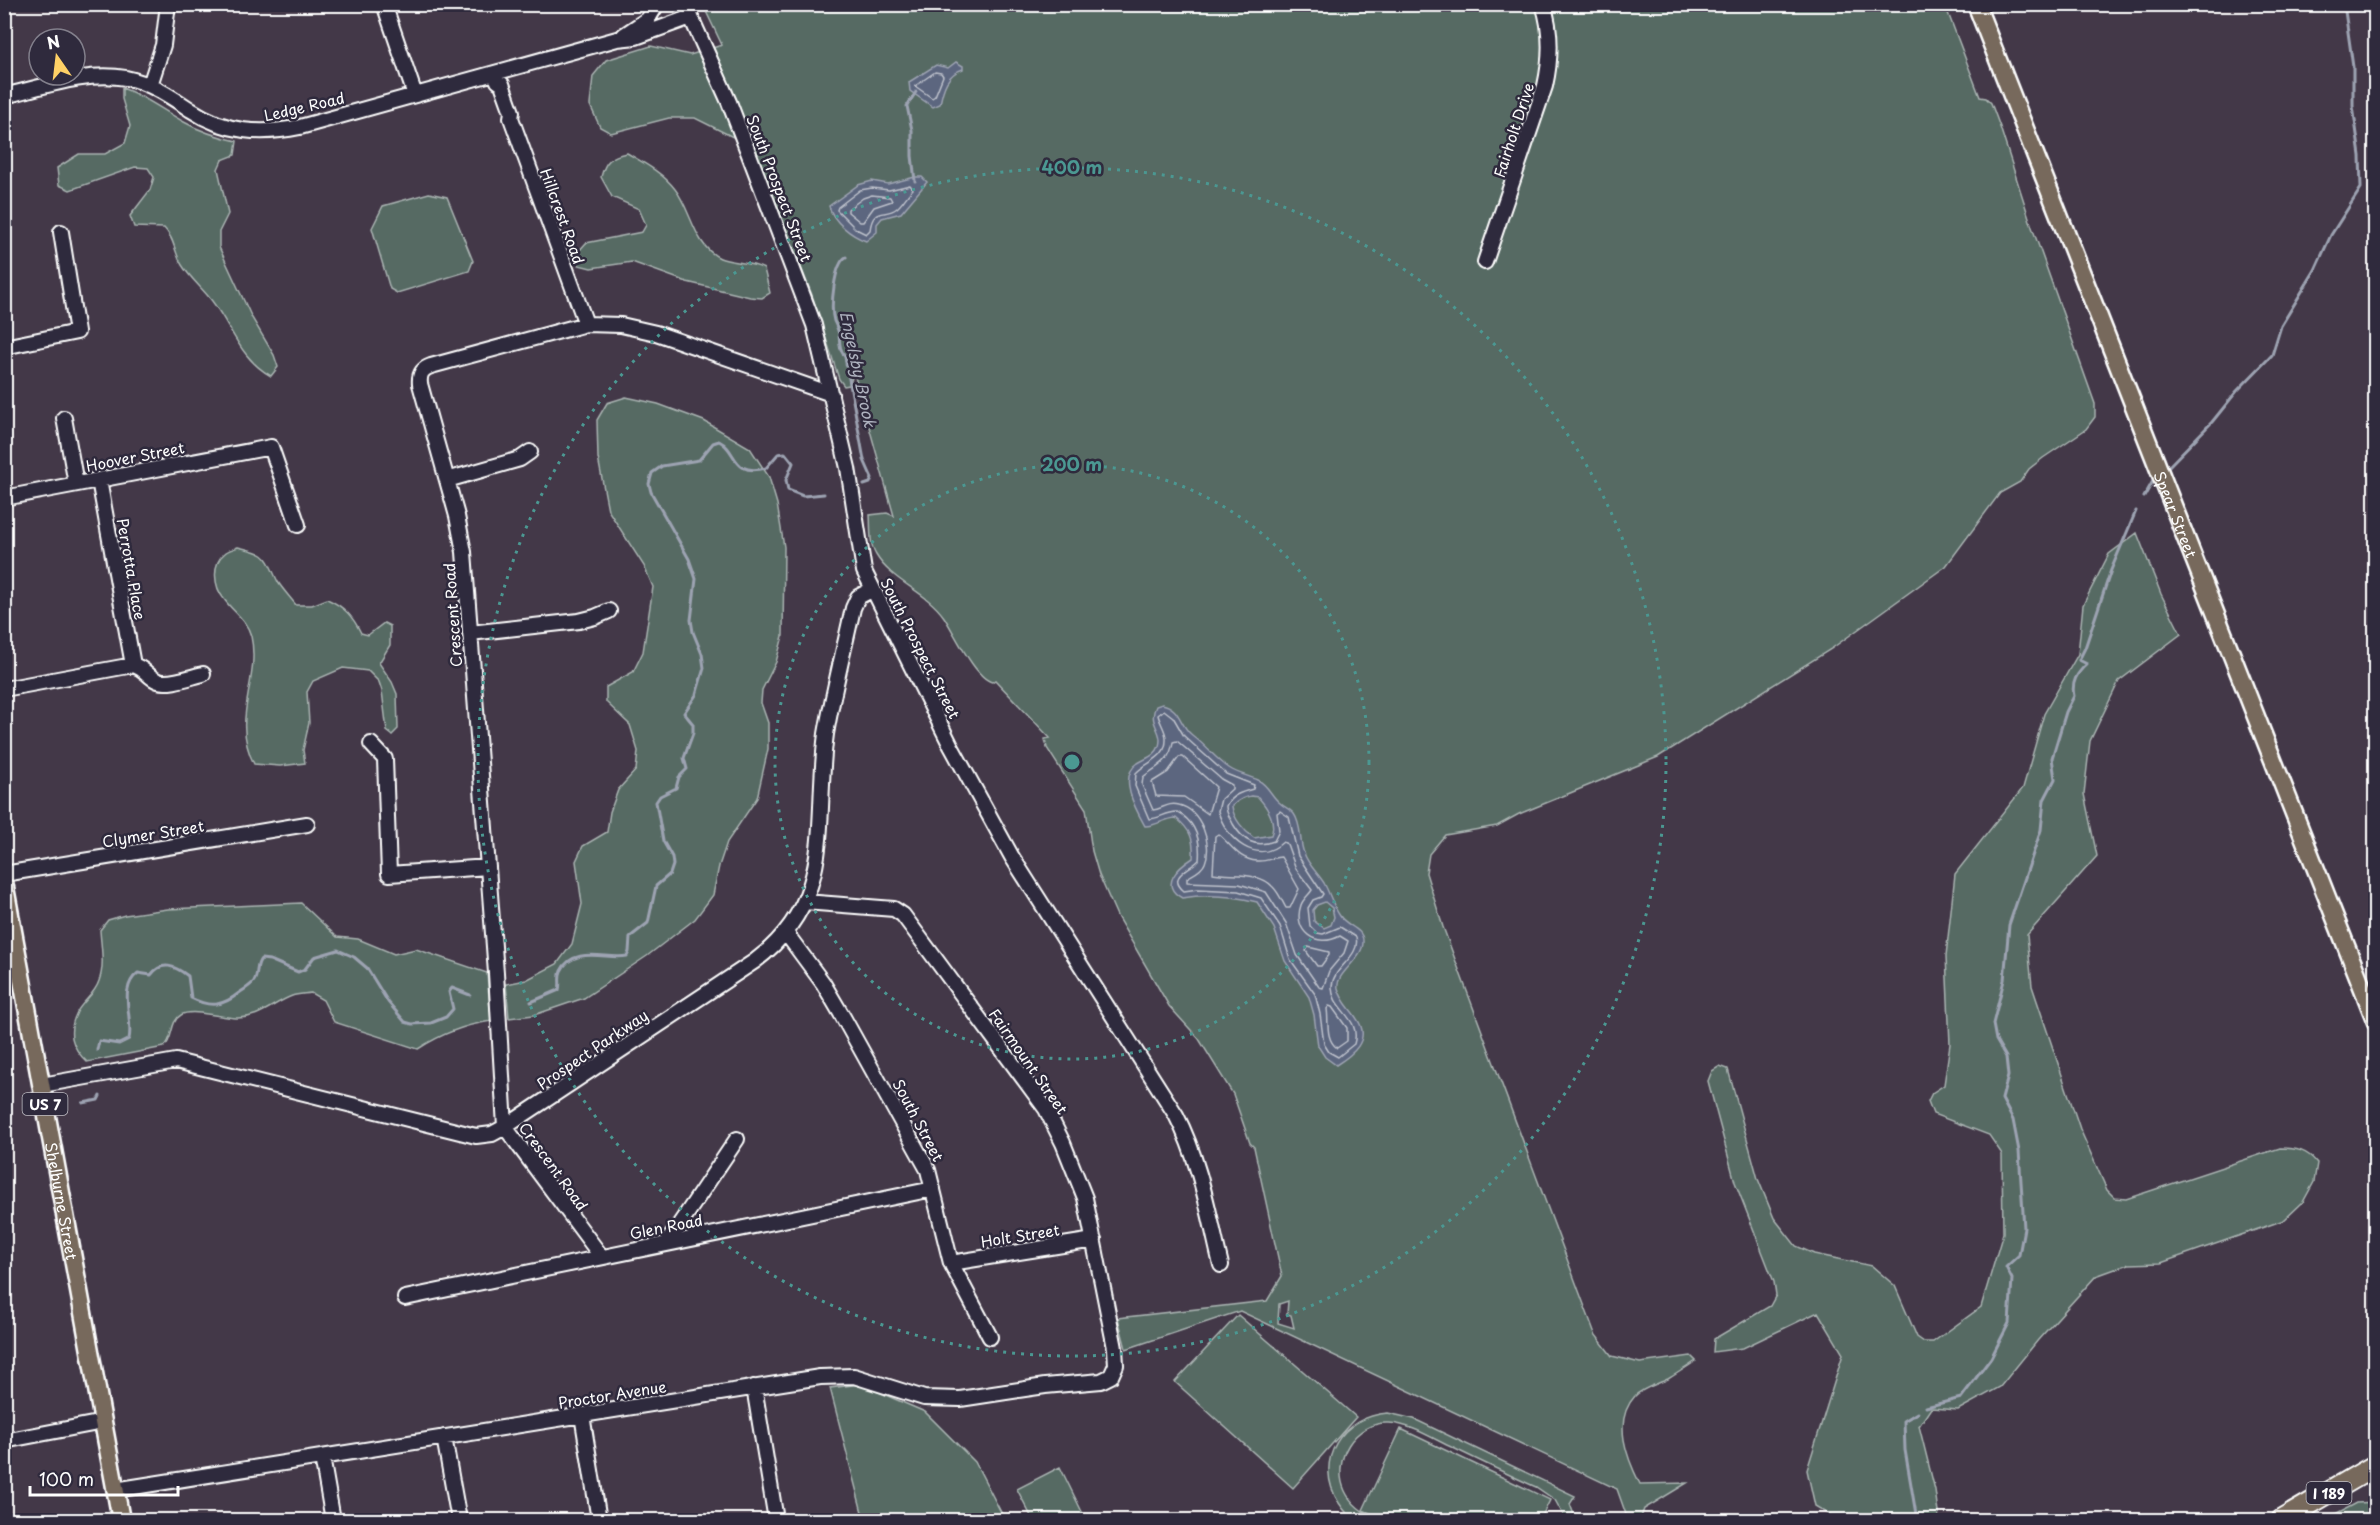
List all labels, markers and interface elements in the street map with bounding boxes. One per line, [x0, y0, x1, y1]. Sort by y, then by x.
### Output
north arrow [27, 27, 87, 87]
text: N [44, 28, 62, 55]
street label: Fairholt Drive [1487, 80, 1539, 180]
street label: Ledge Road [261, 86, 347, 126]
street label: South Prospect Street [741, 111, 819, 265]
text: 400 m [1042, 153, 1102, 180]
street label: Hillcrest Road [535, 165, 591, 267]
water label: Engelsby Brook [835, 309, 883, 430]
street label: Hoover Street [84, 435, 186, 477]
text: 200 m [1042, 450, 1102, 477]
street label: Spear Street [2149, 467, 2204, 561]
street label: Perrotta Place [112, 516, 152, 622]
street label: Crescent Road [437, 562, 467, 668]
street label: South Prospect Street [875, 573, 967, 723]
centre of rings [1062, 752, 1082, 772]
street label: Clymer Street [101, 814, 205, 852]
street label: Prospect Parkway [532, 1003, 652, 1095]
street label: Fairmount Street [984, 1003, 1074, 1119]
street label: South Street [888, 1075, 950, 1165]
road number: US 7 [22, 1093, 68, 1115]
street label: Crescent Road [514, 1117, 594, 1215]
street label: Shelburne Street [40, 1140, 85, 1261]
street label: Glen Road [627, 1208, 705, 1244]
street label: Holt Street [979, 1217, 1061, 1253]
street label: Proctor Avenue [556, 1374, 668, 1414]
scale bar [30, 1459, 178, 1497]
text: 100 m [39, 1465, 94, 1492]
road number: I 189 [2306, 1482, 2352, 1504]

